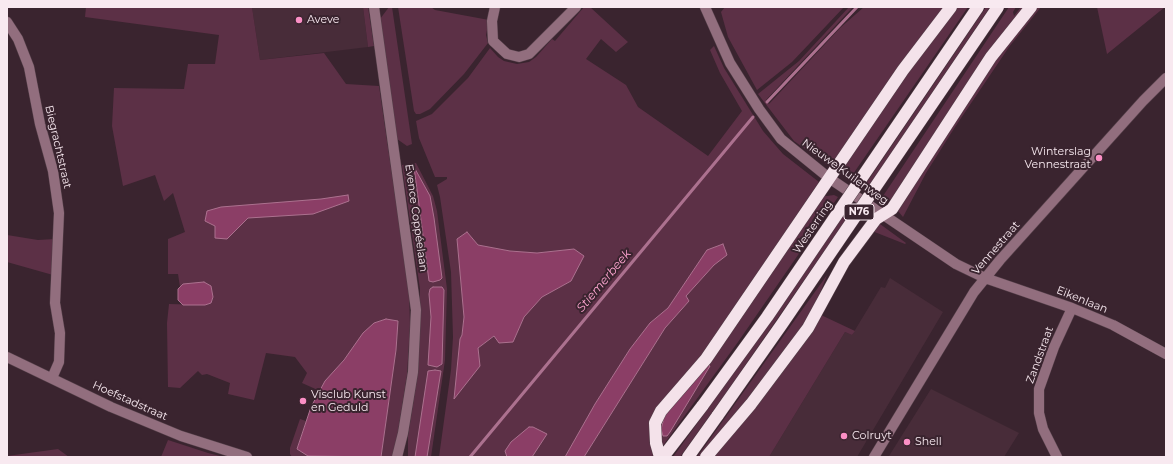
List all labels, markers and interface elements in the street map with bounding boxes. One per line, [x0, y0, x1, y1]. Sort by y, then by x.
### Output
place label: Aveve [307, 13, 339, 27]
marker: Aveve [294, 15, 304, 25]
street label: Biegrachtstraat [42, 104, 74, 190]
street label: Nieuwe Kuilenweg [799, 136, 891, 208]
place label: Winterslag Vennestraat [1025, 145, 1091, 171]
marker: Winterslag Vennestraat [1094, 153, 1104, 163]
street label: Evence Coppéelaan [402, 163, 430, 273]
street label: Westerring [790, 198, 836, 256]
road number: N76 [844, 204, 874, 220]
street label: Vennestraat [969, 219, 1023, 277]
water label: Stiemerbeek [574, 247, 634, 315]
street label: Eikenlaan [1054, 284, 1110, 316]
street label: Zandstraat [1024, 325, 1056, 385]
street label: Hoefstadstraat [90, 378, 170, 424]
place label: Visclub Kunst en Geduld [311, 388, 386, 414]
marker: Visclub Kunst en Geduld [298, 396, 308, 406]
place label: Colruyt [852, 429, 892, 443]
marker: Colruyt [839, 431, 849, 441]
place label: Shell [915, 435, 942, 449]
marker: Shell [902, 437, 912, 447]

